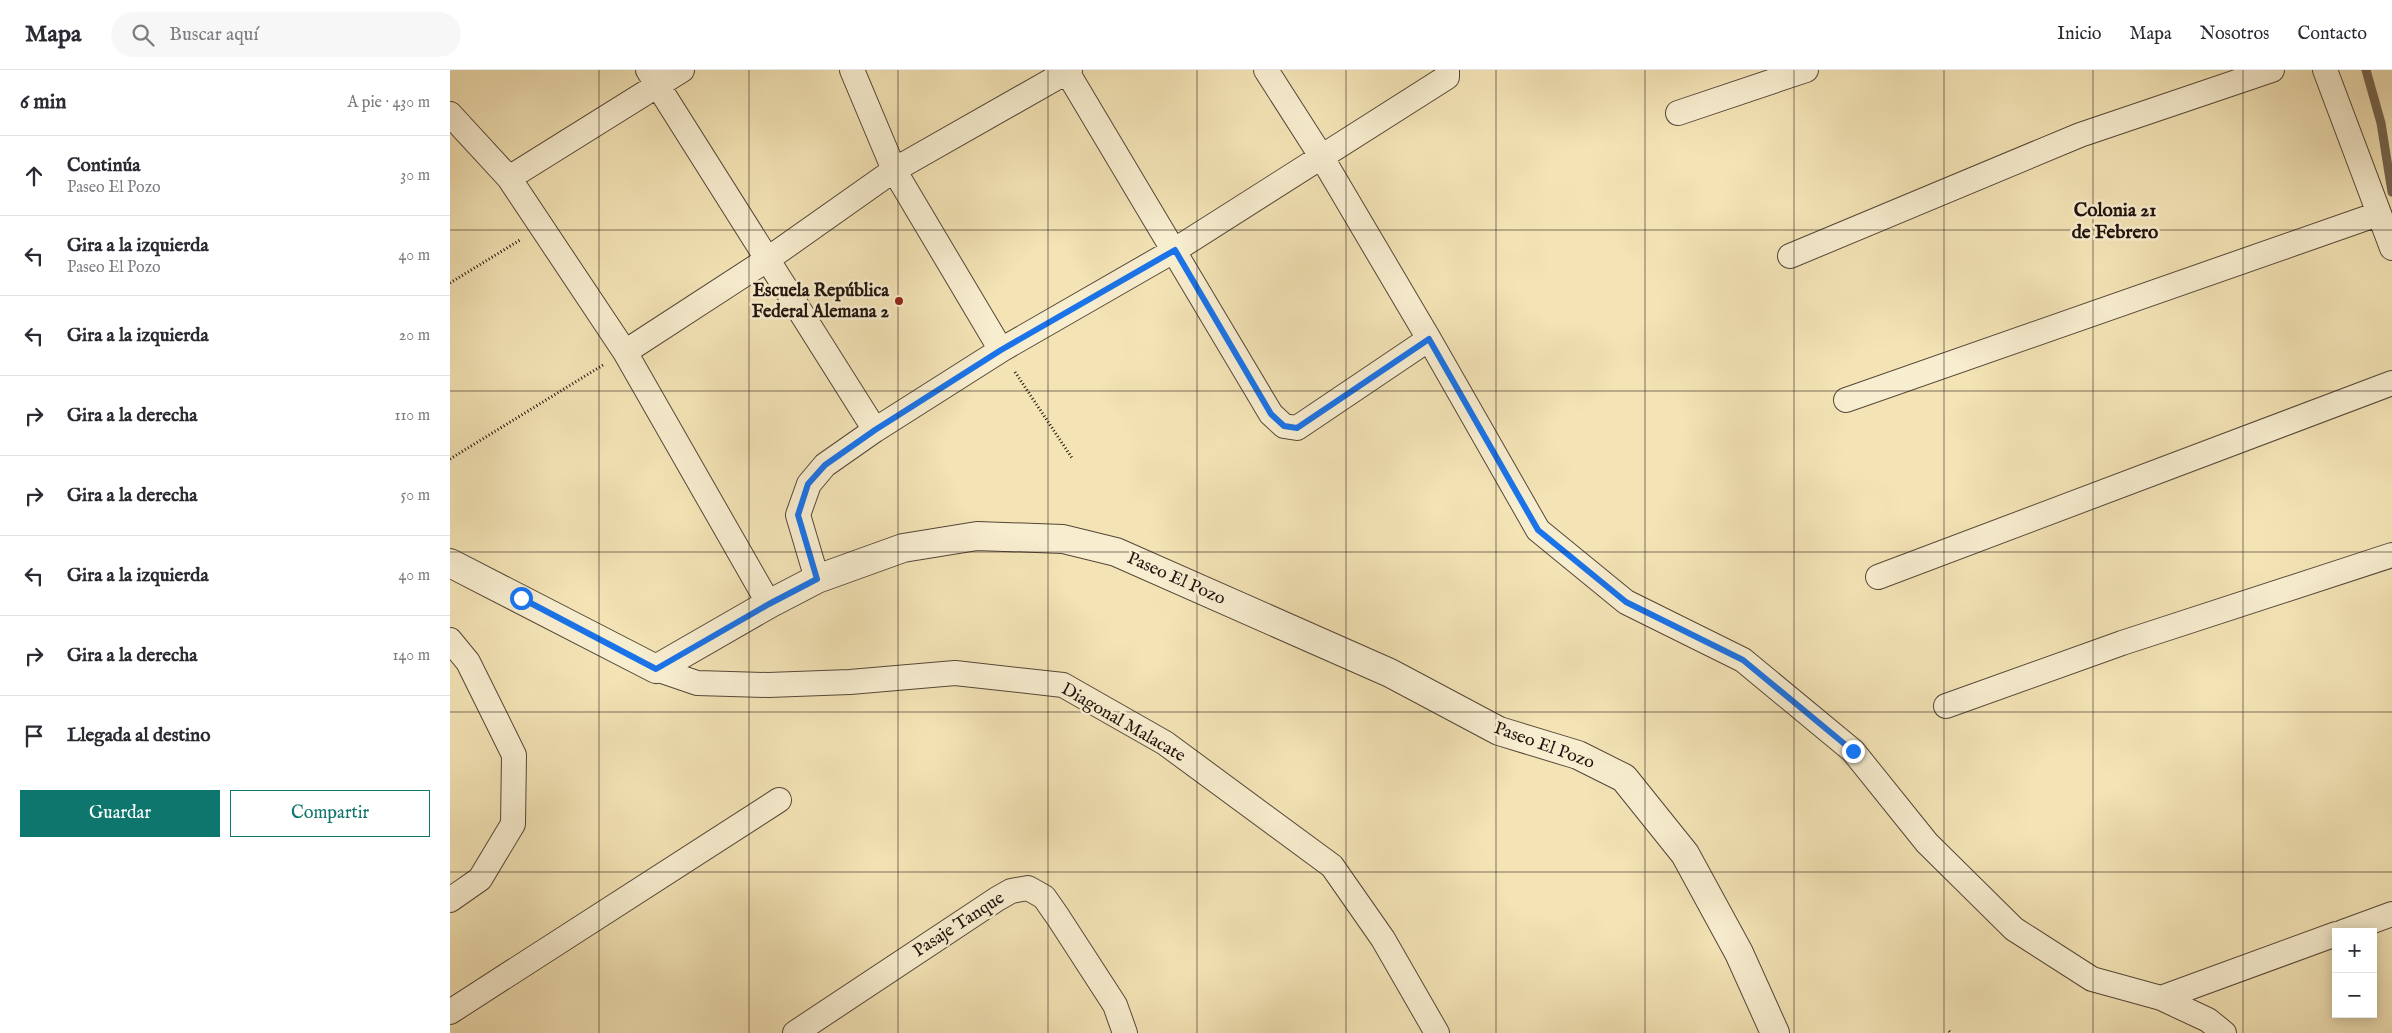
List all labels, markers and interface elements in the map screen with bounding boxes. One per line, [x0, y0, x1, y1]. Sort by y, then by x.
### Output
search box [111, 12, 461, 57]
text: Mapa [25, 19, 81, 50]
icon: search [129, 21, 157, 49]
text: Buscar aquí [169, 23, 258, 47]
text: Inicio [2057, 23, 2102, 46]
text: Mapa [2130, 23, 2172, 46]
text: Nosotros [2200, 23, 2269, 46]
text: Contacto [2297, 23, 2367, 46]
text: 6 min [20, 89, 66, 116]
text: A pie · 430 m [347, 93, 430, 113]
text: Continúa [67, 154, 141, 178]
icon: ahead [20, 162, 48, 190]
text: 30 m [400, 166, 430, 186]
text: Paseo El Pozo [67, 178, 161, 198]
district label: Colonia 21 de Febrero [2072, 199, 2158, 245]
text: Gira a la izquierda [67, 234, 209, 258]
icon: left [20, 242, 48, 270]
text: 40 m [398, 246, 430, 266]
text: Paseo El Pozo [67, 258, 161, 278]
place label: Escuela República Federal Alemana 2 [752, 280, 890, 324]
marker: Escuela República Federal Alemana 2 [893, 295, 905, 307]
icon: left [20, 322, 48, 350]
text: Gira a la izquierda [67, 324, 209, 348]
text: 20 m [399, 326, 430, 346]
icon: right [20, 402, 48, 430]
text: Gira a la derecha [67, 404, 197, 428]
text: 110 m [394, 406, 430, 426]
icon: right [20, 482, 48, 510]
text: Gira a la derecha [67, 484, 197, 508]
text: 50 m [401, 486, 430, 506]
street label: Paseo El Pozo [1123, 547, 1229, 611]
icon: left [20, 562, 48, 590]
text: Gira a la izquierda [67, 564, 209, 588]
text: 40 m [398, 566, 430, 586]
route start [510, 587, 533, 610]
icon: right [20, 642, 48, 670]
text: Gira a la derecha [67, 644, 197, 668]
text: 140 m [392, 646, 430, 666]
street label: Diagonal Malacate [1057, 678, 1189, 768]
street label: Paseo El Pozo [1491, 717, 1598, 775]
icon: arrive [20, 722, 48, 750]
text: Llegada al destino [67, 724, 210, 748]
route end [1842, 740, 1865, 763]
button: Guardar [20, 790, 220, 837]
button: Compartir [230, 790, 430, 837]
street label: Pasaje Tanque [909, 887, 1009, 963]
map controls [2332, 928, 2377, 1018]
button: + [2332, 928, 2377, 973]
button: − [2332, 973, 2377, 1018]

